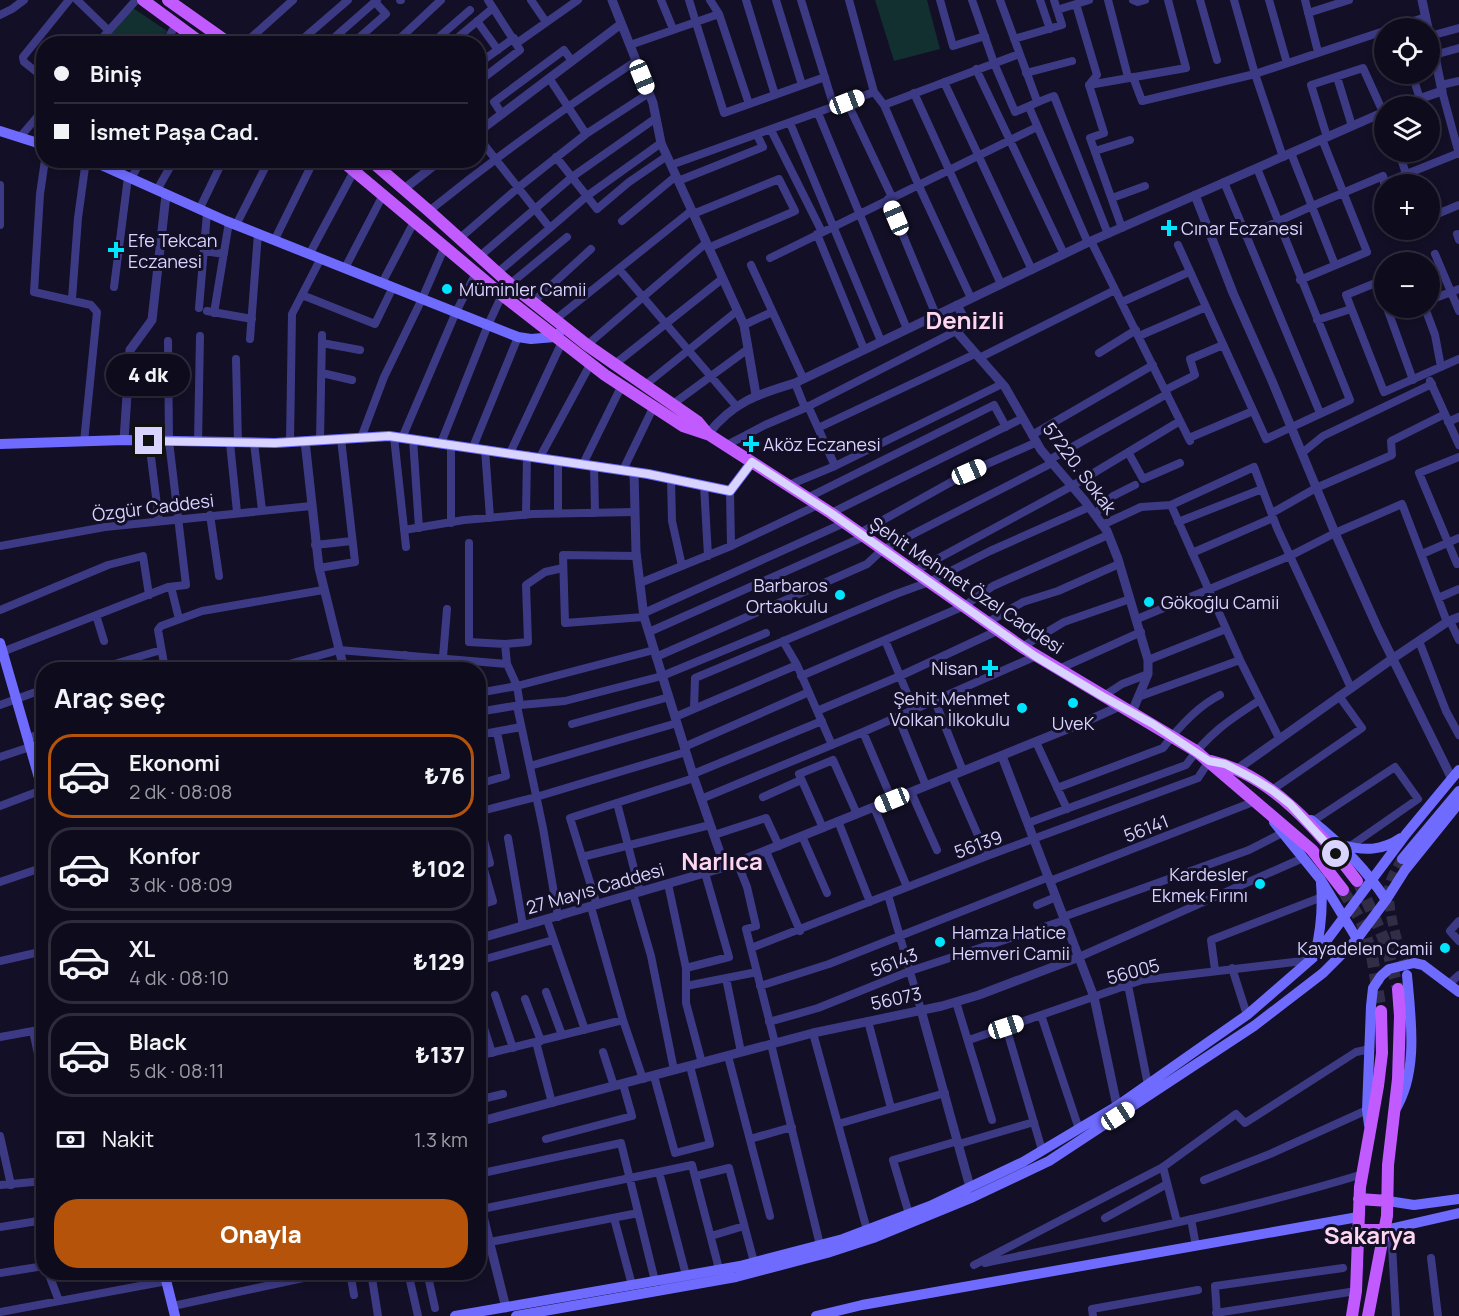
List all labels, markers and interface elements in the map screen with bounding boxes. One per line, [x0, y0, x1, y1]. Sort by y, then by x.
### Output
map controls [1374, 18, 1440, 318]
button: locate [1374, 18, 1440, 84]
car [627, 57, 657, 97]
text: Biniş [90, 59, 142, 89]
car [827, 87, 867, 117]
button: layers [1374, 96, 1440, 162]
text: İsmet Paşa Cad. [90, 117, 259, 147]
button: + [1374, 174, 1440, 240]
car [881, 198, 911, 238]
place label: Cınar Eczanesi [1181, 216, 1303, 240]
marker: Cınar Eczanesi [1162, 221, 1176, 235]
place label: Efe Tekcan Eczanesi [128, 228, 218, 273]
marker: Efe Tekcan Eczanesi [109, 243, 123, 257]
button: − [1374, 252, 1440, 318]
place label: Müminler Camii [459, 277, 586, 301]
marker: Müminler Camii [440, 282, 454, 296]
district label: Denizli [926, 303, 1004, 336]
callout: 4 dk [107, 354, 191, 396]
text: 4 dk [128, 361, 168, 388]
street label: 57220. Sokak [1038, 417, 1123, 519]
route end [135, 427, 162, 454]
place label: Aköz Eczanesi [763, 432, 881, 456]
marker: Aköz Eczanesi [744, 437, 758, 451]
car [949, 456, 989, 488]
street label: Özgür Caddesi [91, 488, 215, 526]
street label: Şehit Mehmet Özel Caddesi [865, 511, 1069, 659]
place label: Barbaros Ortaokulu [746, 573, 828, 618]
marker: Barbaros Ortaokulu [833, 588, 847, 602]
place label: Gökoğlu Camii [1161, 590, 1279, 614]
marker: Gökoğlu Camii [1142, 595, 1156, 609]
place label: Nisan [931, 656, 978, 680]
marker: Nisan [983, 661, 997, 675]
text: Araç seç [54, 679, 165, 716]
place label: Şehit Mehmet Volkan İlkokulu [890, 686, 1010, 731]
marker: UveK [1066, 696, 1080, 710]
marker: Şehit Mehmet Volkan İlkokulu [1015, 701, 1029, 715]
place label: UveK [1052, 711, 1095, 735]
text: Ekonomi [129, 748, 220, 778]
icon: car [57, 749, 111, 803]
text: ₺76 [424, 761, 465, 791]
text: 2 dk · 08:08 [129, 778, 232, 805]
car [872, 785, 912, 815]
street label: 56141 [1120, 809, 1172, 847]
street label: 56139 [951, 824, 1005, 864]
route start [1322, 840, 1349, 867]
text: Konfor [129, 841, 200, 871]
icon: car [57, 842, 111, 896]
district label: Narlıca [681, 844, 763, 877]
text: ₺102 [412, 854, 465, 884]
street label: 27 Mayıs Caddesi [523, 857, 667, 919]
place label: Kardesler Ekmek Fırını [1152, 862, 1249, 907]
text: 3 dk · 08:09 [129, 871, 233, 898]
marker: Kardesler Ekmek Fırını [1253, 877, 1267, 891]
place label: Hamza Hatice Hemveri Camii [952, 920, 1070, 965]
text: XL [129, 934, 155, 964]
icon: car [57, 935, 111, 989]
marker: Hamza Hatice Hemveri Camii [933, 935, 947, 949]
place label: Kayadelen Camii [1297, 936, 1433, 960]
marker: Kayadelen Camii [1438, 941, 1452, 955]
street label: 56143 [867, 942, 921, 982]
text: ₺129 [413, 947, 465, 977]
street label: 56005 [1104, 952, 1162, 990]
text: 4 dk · 08:10 [129, 964, 229, 991]
street label: 56073 [868, 981, 924, 1015]
car [986, 1013, 1026, 1041]
text: Black [129, 1027, 186, 1057]
icon: car [57, 1028, 111, 1082]
text: ₺137 [415, 1040, 465, 1070]
text: 5 dk · 08:11 [129, 1057, 224, 1084]
car [1098, 1099, 1138, 1133]
icon: cash [54, 1123, 87, 1156]
text: Nakit [102, 1124, 154, 1154]
text: 1.3 km [414, 1126, 468, 1153]
button: Onayla [54, 1199, 468, 1268]
district label: Sakarya [1324, 1218, 1416, 1251]

